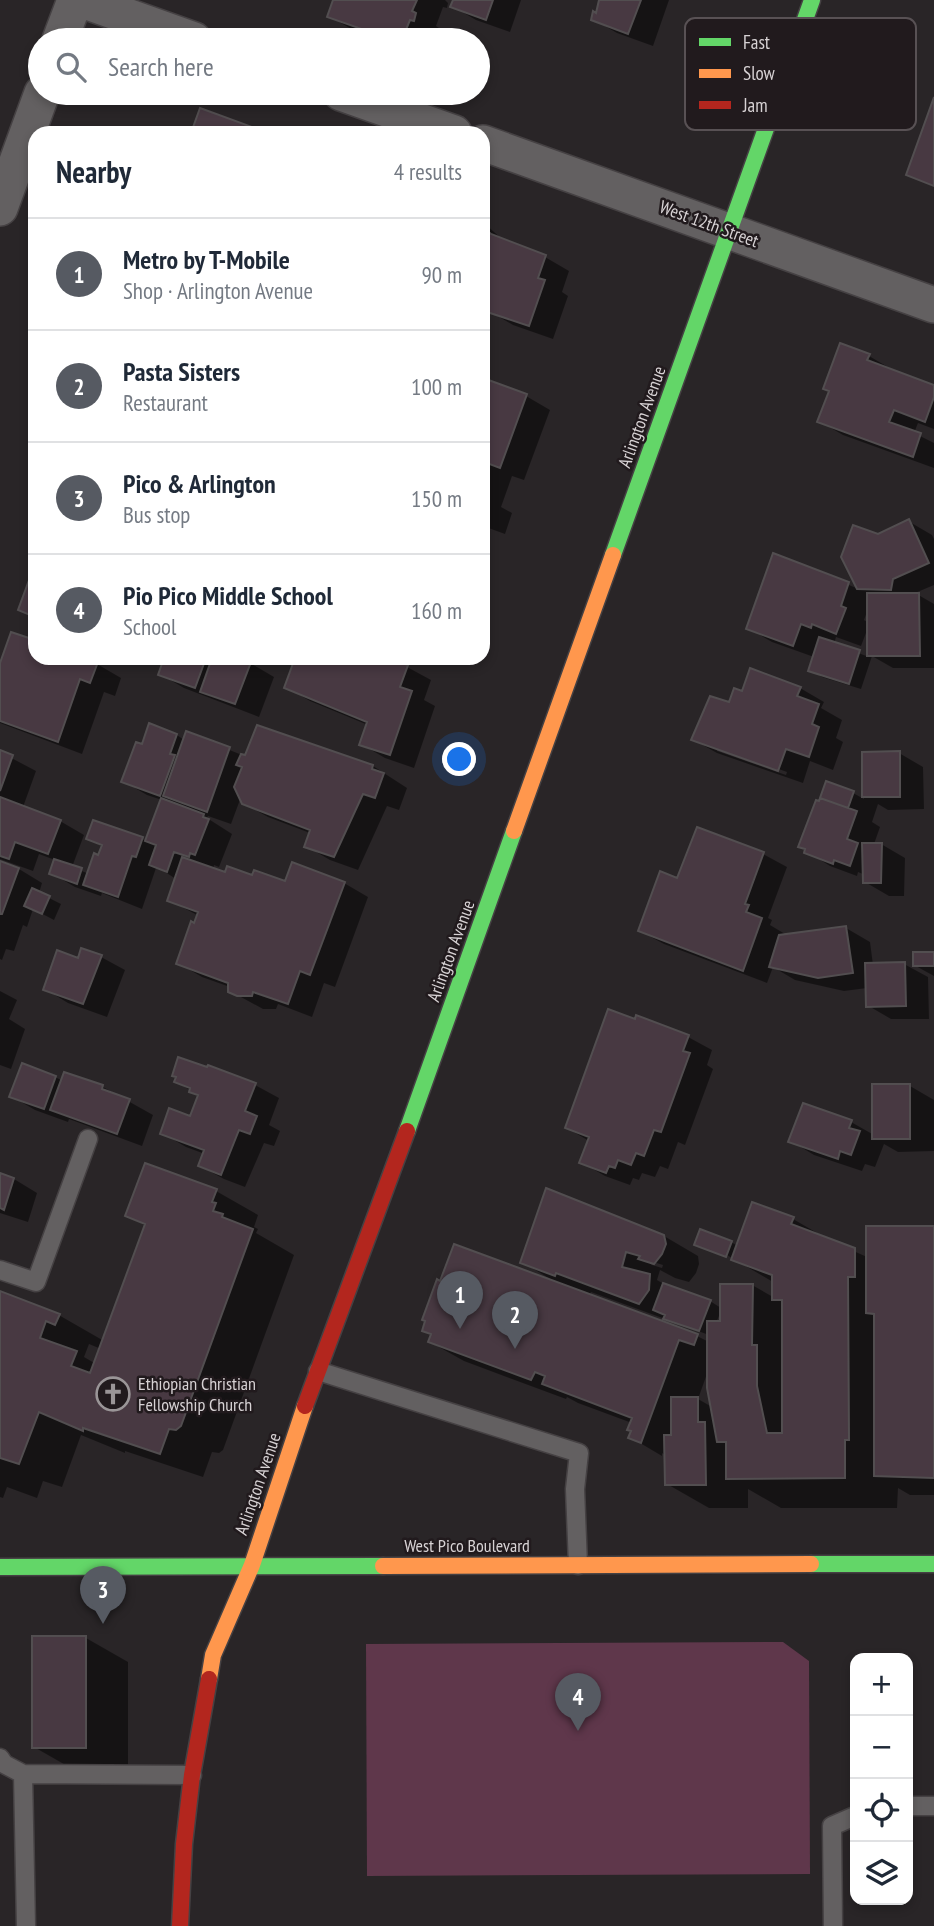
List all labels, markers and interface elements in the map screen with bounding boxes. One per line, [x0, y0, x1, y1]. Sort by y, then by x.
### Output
legend [685, 18, 916, 130]
search box [28, 28, 490, 105]
text: Fast [743, 30, 771, 54]
icon: search [52, 48, 90, 86]
text: Search here [108, 50, 214, 83]
text: Slow [743, 61, 776, 85]
text: Jam [742, 93, 768, 117]
text: Nearby [56, 152, 131, 191]
text: 4 results [394, 157, 462, 186]
street label: West 12th Street [656, 195, 762, 252]
text: Metro by T-Mobile [123, 243, 290, 276]
text: 1 [74, 260, 85, 289]
text: 90 m [421, 260, 462, 289]
text: Shop · Arlington Avenue [123, 276, 313, 305]
text: Pasta Sisters [123, 355, 240, 388]
street label: Arlington Avenue [613, 363, 671, 471]
text: 2 [74, 372, 85, 401]
text: 100 m [411, 372, 462, 401]
text: Restaurant [123, 388, 208, 417]
text: Pico & Arlington [123, 467, 276, 500]
text: 3 [74, 484, 85, 513]
text: 150 m [411, 484, 462, 513]
text: Bus stop [123, 500, 190, 529]
text: Pio Pico Middle School [123, 579, 333, 612]
text: 4 [74, 596, 85, 625]
text: 160 m [411, 596, 462, 625]
text: School [123, 612, 176, 641]
your location [442, 742, 476, 776]
street label: Arlington Avenue [422, 897, 480, 1005]
pin: 1 [437, 1271, 483, 1329]
pin: 2 [492, 1291, 538, 1349]
place label: Ethiopian Christian Fellowship Church [138, 1372, 256, 1416]
church icon: Ethiopian Christian Fellowship Church [94, 1375, 132, 1413]
street label: Arlington Avenue [229, 1430, 286, 1538]
street label: West Pico Boulevard [404, 1534, 530, 1557]
pin: 3 [80, 1566, 126, 1624]
map controls [850, 1653, 913, 1905]
button: + [850, 1653, 913, 1716]
pin: 4 [555, 1673, 601, 1731]
button: − [850, 1716, 913, 1779]
button: locate [850, 1779, 913, 1842]
button: layers [850, 1842, 913, 1905]

